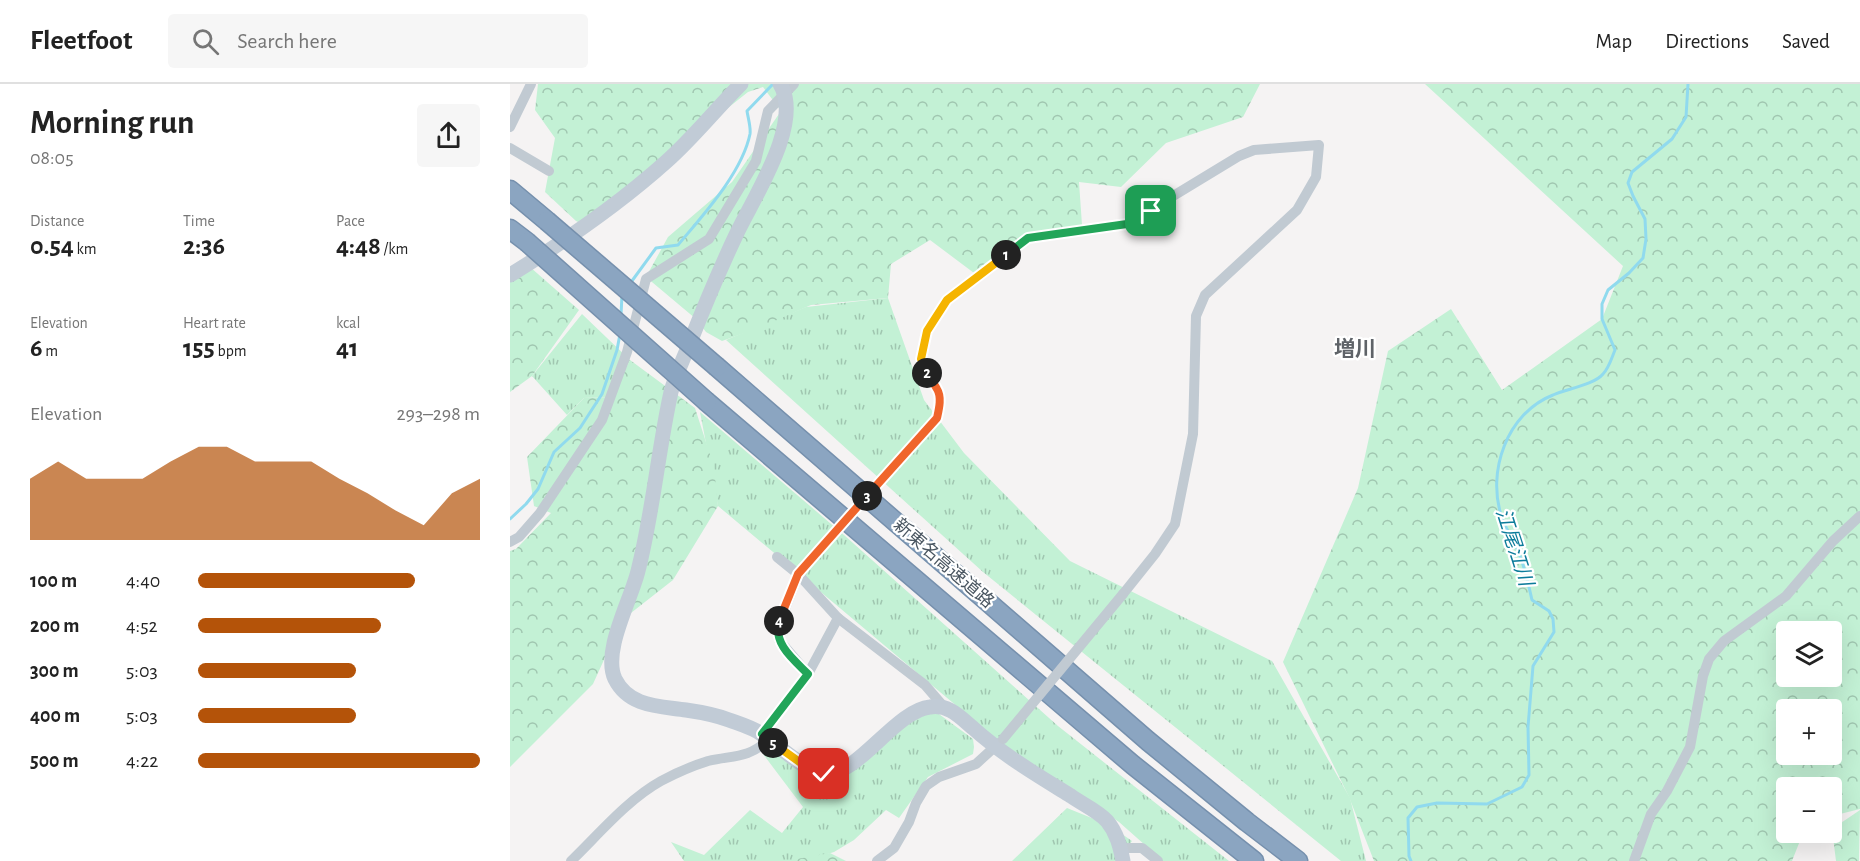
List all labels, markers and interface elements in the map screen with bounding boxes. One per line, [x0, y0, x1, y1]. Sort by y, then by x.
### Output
search box [168, 14, 588, 68]
icon: search [189, 25, 222, 58]
text: Fleetfoot [30, 27, 132, 55]
text: Search here [237, 30, 337, 52]
text: Map [1596, 31, 1632, 52]
text: Directions [1665, 31, 1749, 52]
text: Saved [1782, 31, 1830, 52]
button: share [417, 104, 480, 167]
text: Morning run [30, 107, 194, 140]
text: 08:05 [30, 148, 74, 168]
pin [1125, 185, 1176, 236]
icon: arrive [1134, 194, 1167, 227]
text: Distance [30, 213, 84, 229]
text: Time [183, 213, 215, 229]
text: Pace [336, 213, 365, 229]
text: 0.54 [30, 233, 74, 259]
text: 2:36 [183, 233, 225, 259]
text: 4:48 [336, 233, 381, 259]
pin: 1 [991, 240, 1021, 270]
text: km [74, 241, 97, 257]
text: /km [381, 241, 408, 257]
text: 1 [1003, 247, 1009, 263]
text: Elevation [30, 315, 88, 331]
text: Heart rate [183, 315, 246, 331]
text: kcal [336, 315, 360, 331]
text: 6 [30, 335, 43, 361]
text: 155 [183, 335, 215, 361]
text: 41 [336, 335, 358, 361]
district label: 増川 [1334, 337, 1376, 360]
text: m [43, 343, 58, 359]
text: bpm [215, 343, 246, 359]
pin: 2 [912, 358, 942, 388]
text: 2 [923, 365, 931, 381]
text: Elevation [30, 404, 102, 424]
text: 293–298 m [396, 404, 480, 424]
pin: 3 [852, 481, 882, 511]
text: 3 [864, 488, 870, 504]
water label: 江尾江川 [1492, 506, 1537, 590]
street label: 新東名高速道路 [890, 514, 998, 612]
text: 100 m [30, 571, 77, 591]
text: 4:40 [126, 571, 160, 591]
pin: 4 [764, 606, 794, 636]
text: 4 [775, 613, 783, 629]
text: 200 m [30, 616, 79, 636]
text: 4:52 [126, 616, 158, 636]
map controls [1776, 621, 1842, 843]
button: layers [1776, 621, 1842, 687]
text: 300 m [30, 661, 79, 681]
text: 5:03 [126, 661, 158, 681]
button: + [1776, 699, 1842, 765]
text: 400 m [30, 706, 80, 726]
text: 5:03 [126, 706, 158, 726]
pin: 5 [758, 728, 788, 758]
text: 5 [770, 735, 776, 751]
pin [798, 748, 849, 799]
text: 500 m [30, 751, 79, 771]
text: 4:22 [126, 751, 158, 771]
icon: check [807, 757, 840, 790]
button: − [1776, 777, 1842, 843]

